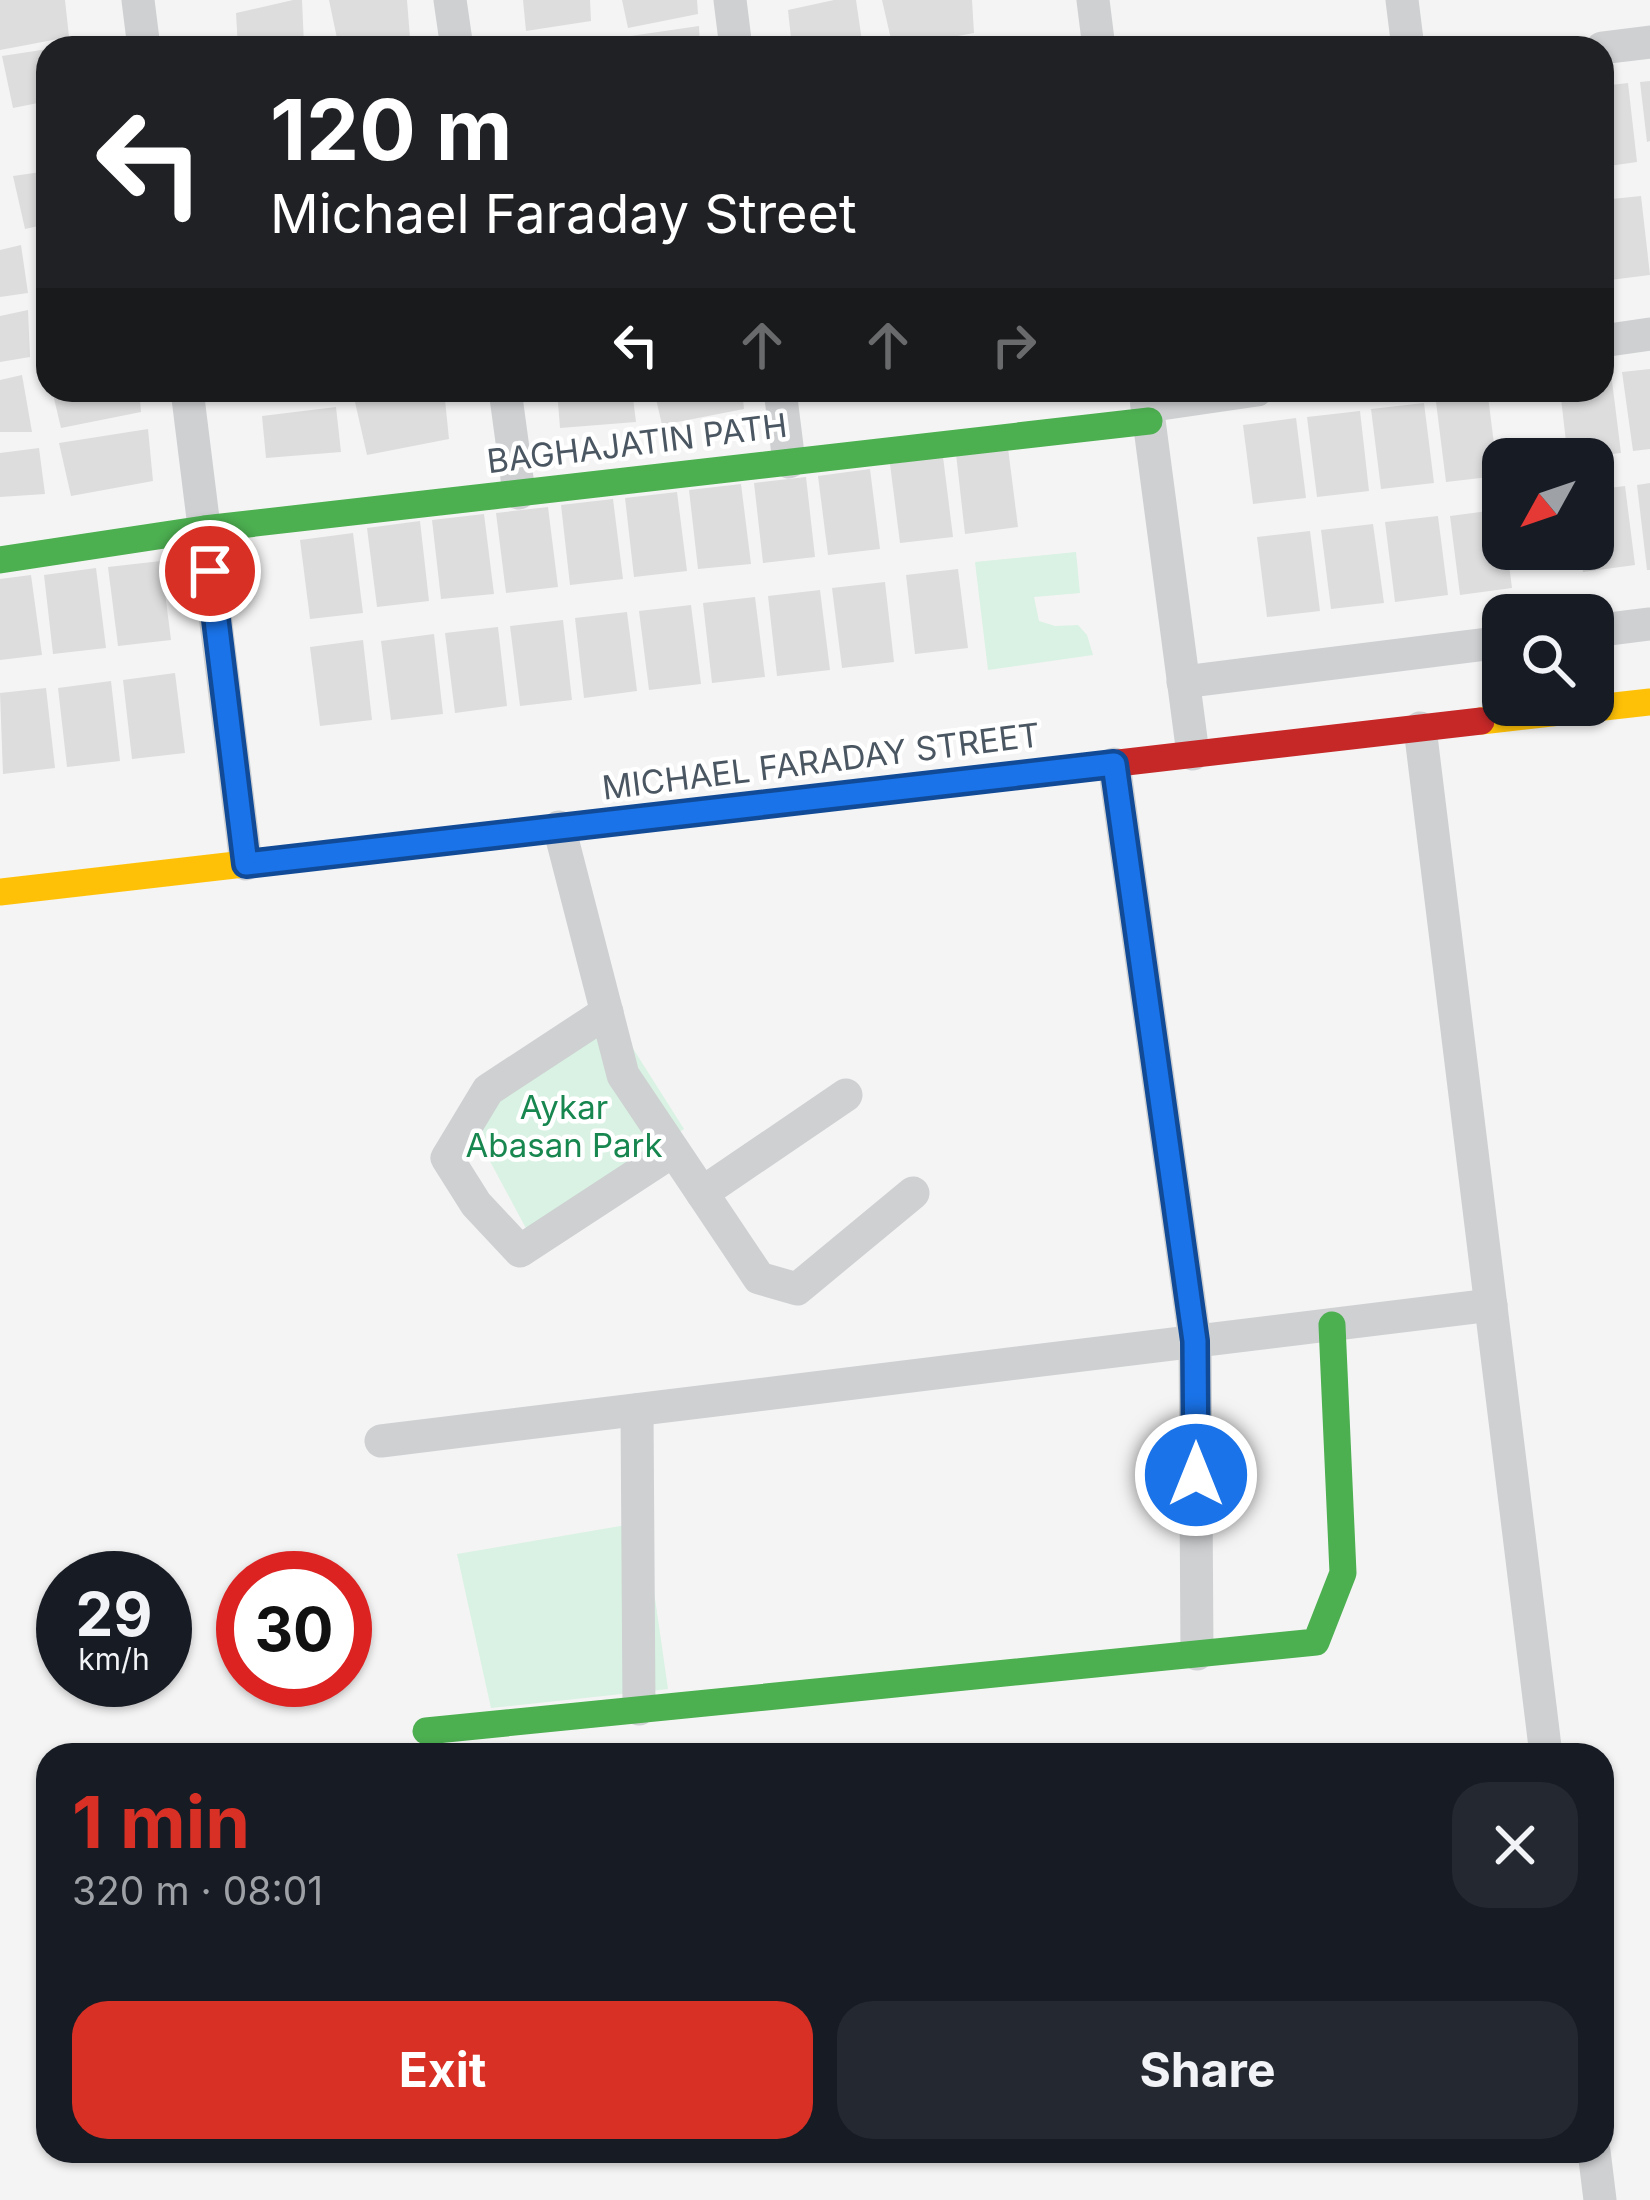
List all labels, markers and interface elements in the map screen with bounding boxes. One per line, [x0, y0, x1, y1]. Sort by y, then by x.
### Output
text: 120 m [270, 79, 512, 180]
icon: left [72, 84, 228, 240]
text: Michael Faraday Street [270, 181, 857, 246]
icon: left [603, 312, 669, 378]
icon: ahead [729, 312, 795, 378]
icon: ahead [855, 312, 921, 378]
icon: right [981, 312, 1047, 378]
street label: BAGHAJATIN PATH [485, 405, 789, 481]
north arrow [1482, 438, 1614, 570]
map controls [1482, 438, 1614, 726]
pin [159, 520, 261, 622]
icon: arrive [177, 538, 243, 604]
button: search [1482, 594, 1614, 726]
street label: MICHAEL FARADAY STREET [600, 714, 1042, 808]
park label: Aykar Abasan Park [465, 1087, 663, 1165]
position arrow [1133, 1412, 1259, 1538]
speed limit sign: 30 [216, 1551, 372, 1707]
text: 29 [76, 1578, 152, 1650]
text: km/h [78, 1641, 150, 1677]
text: 1 min [72, 1778, 250, 1865]
button: close [1452, 1782, 1578, 1908]
text: 320 m · 08:01 [72, 1867, 323, 1914]
button: Exit [72, 2001, 813, 2139]
button: Share [837, 2001, 1578, 2139]

